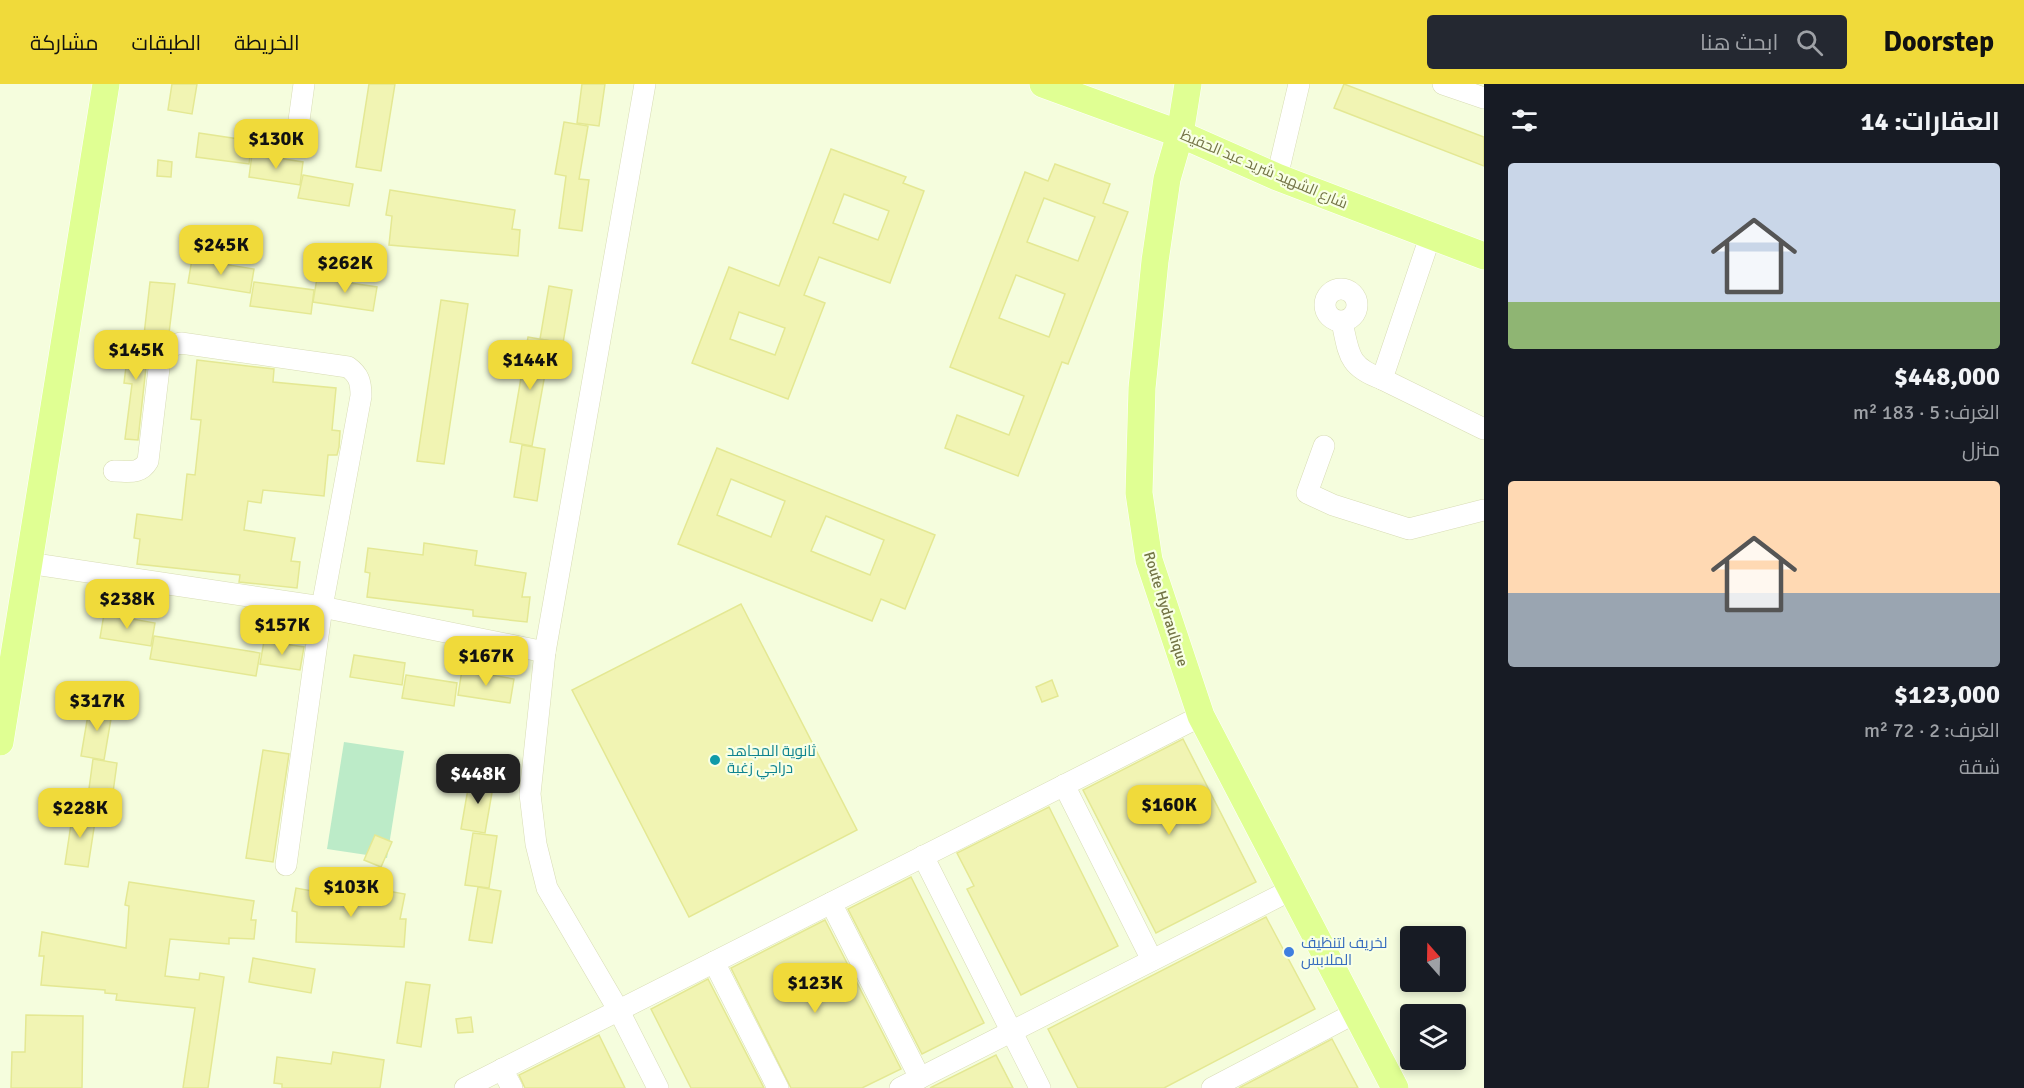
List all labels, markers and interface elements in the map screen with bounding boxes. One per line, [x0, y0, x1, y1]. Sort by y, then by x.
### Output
search box [1427, 15, 1847, 69]
text: Doorstep [1883, 25, 1994, 59]
icon: search [1793, 26, 1826, 59]
text: ابحث هنا [1700, 29, 1778, 56]
text: مشاركة [30, 30, 99, 56]
text: الطبقات [132, 30, 201, 56]
text: الخريطة [234, 30, 300, 56]
icon: filters [1508, 104, 1541, 137]
text: العقارات: 14 [1860, 106, 2000, 138]
pin: $130K [234, 119, 318, 170]
text: $130K [248, 126, 304, 151]
street label: شارع الشهيد شريد عبد الحفيظ [1177, 126, 1350, 214]
icon: home [1700, 202, 1808, 310]
pin: $245K [179, 225, 263, 276]
text: $245K [193, 232, 249, 257]
pin: $262K [303, 243, 387, 294]
text: $262K [317, 250, 373, 275]
pin: $145K [94, 330, 178, 381]
text: $145K [108, 337, 164, 362]
pin: $144K [488, 340, 572, 391]
text: $144K [502, 347, 558, 372]
text: $448,000 [1894, 361, 2000, 393]
text: الغرف: 5 · 183 m² [1853, 400, 2000, 425]
text: منزل [1962, 437, 2000, 462]
icon: home [1700, 520, 1808, 628]
street label: Route Hydraulique [1140, 549, 1192, 669]
pin: $238K [85, 579, 169, 630]
text: $238K [99, 586, 155, 611]
pin: $157K [240, 605, 324, 656]
text: $157K [254, 612, 310, 637]
pin: $167K [444, 636, 528, 687]
text: $167K [458, 643, 514, 668]
text: $123,000 [1894, 679, 2000, 711]
pin: $317K [55, 681, 139, 732]
text: $317K [69, 688, 125, 713]
text: الغرف: 2 · 72 m² [1864, 718, 2000, 743]
place label: ثانوية المجاهد دراجي زغبة [727, 742, 816, 780]
marker: ثانوية المجاهد دراجي زغبة [708, 753, 722, 767]
pin: $448K [436, 754, 520, 805]
text: شقة [1959, 755, 2000, 780]
text: $448K [450, 761, 506, 786]
pin: $160K [1127, 785, 1211, 836]
pin: $228K [38, 788, 122, 839]
text: $160K [1141, 792, 1197, 817]
text: $228K [52, 795, 108, 820]
pin: $103K [309, 867, 393, 918]
text: $103K [323, 874, 379, 899]
north arrow [1400, 926, 1466, 992]
map controls [1400, 926, 1466, 1070]
place label: لخريف لتنظيف الملابس [1301, 934, 1387, 970]
marker: لخريف لتنظيف الملابس [1282, 945, 1296, 959]
pin: $123K [773, 963, 857, 1014]
text: $123K [787, 970, 843, 995]
button: layers [1400, 1004, 1466, 1070]

